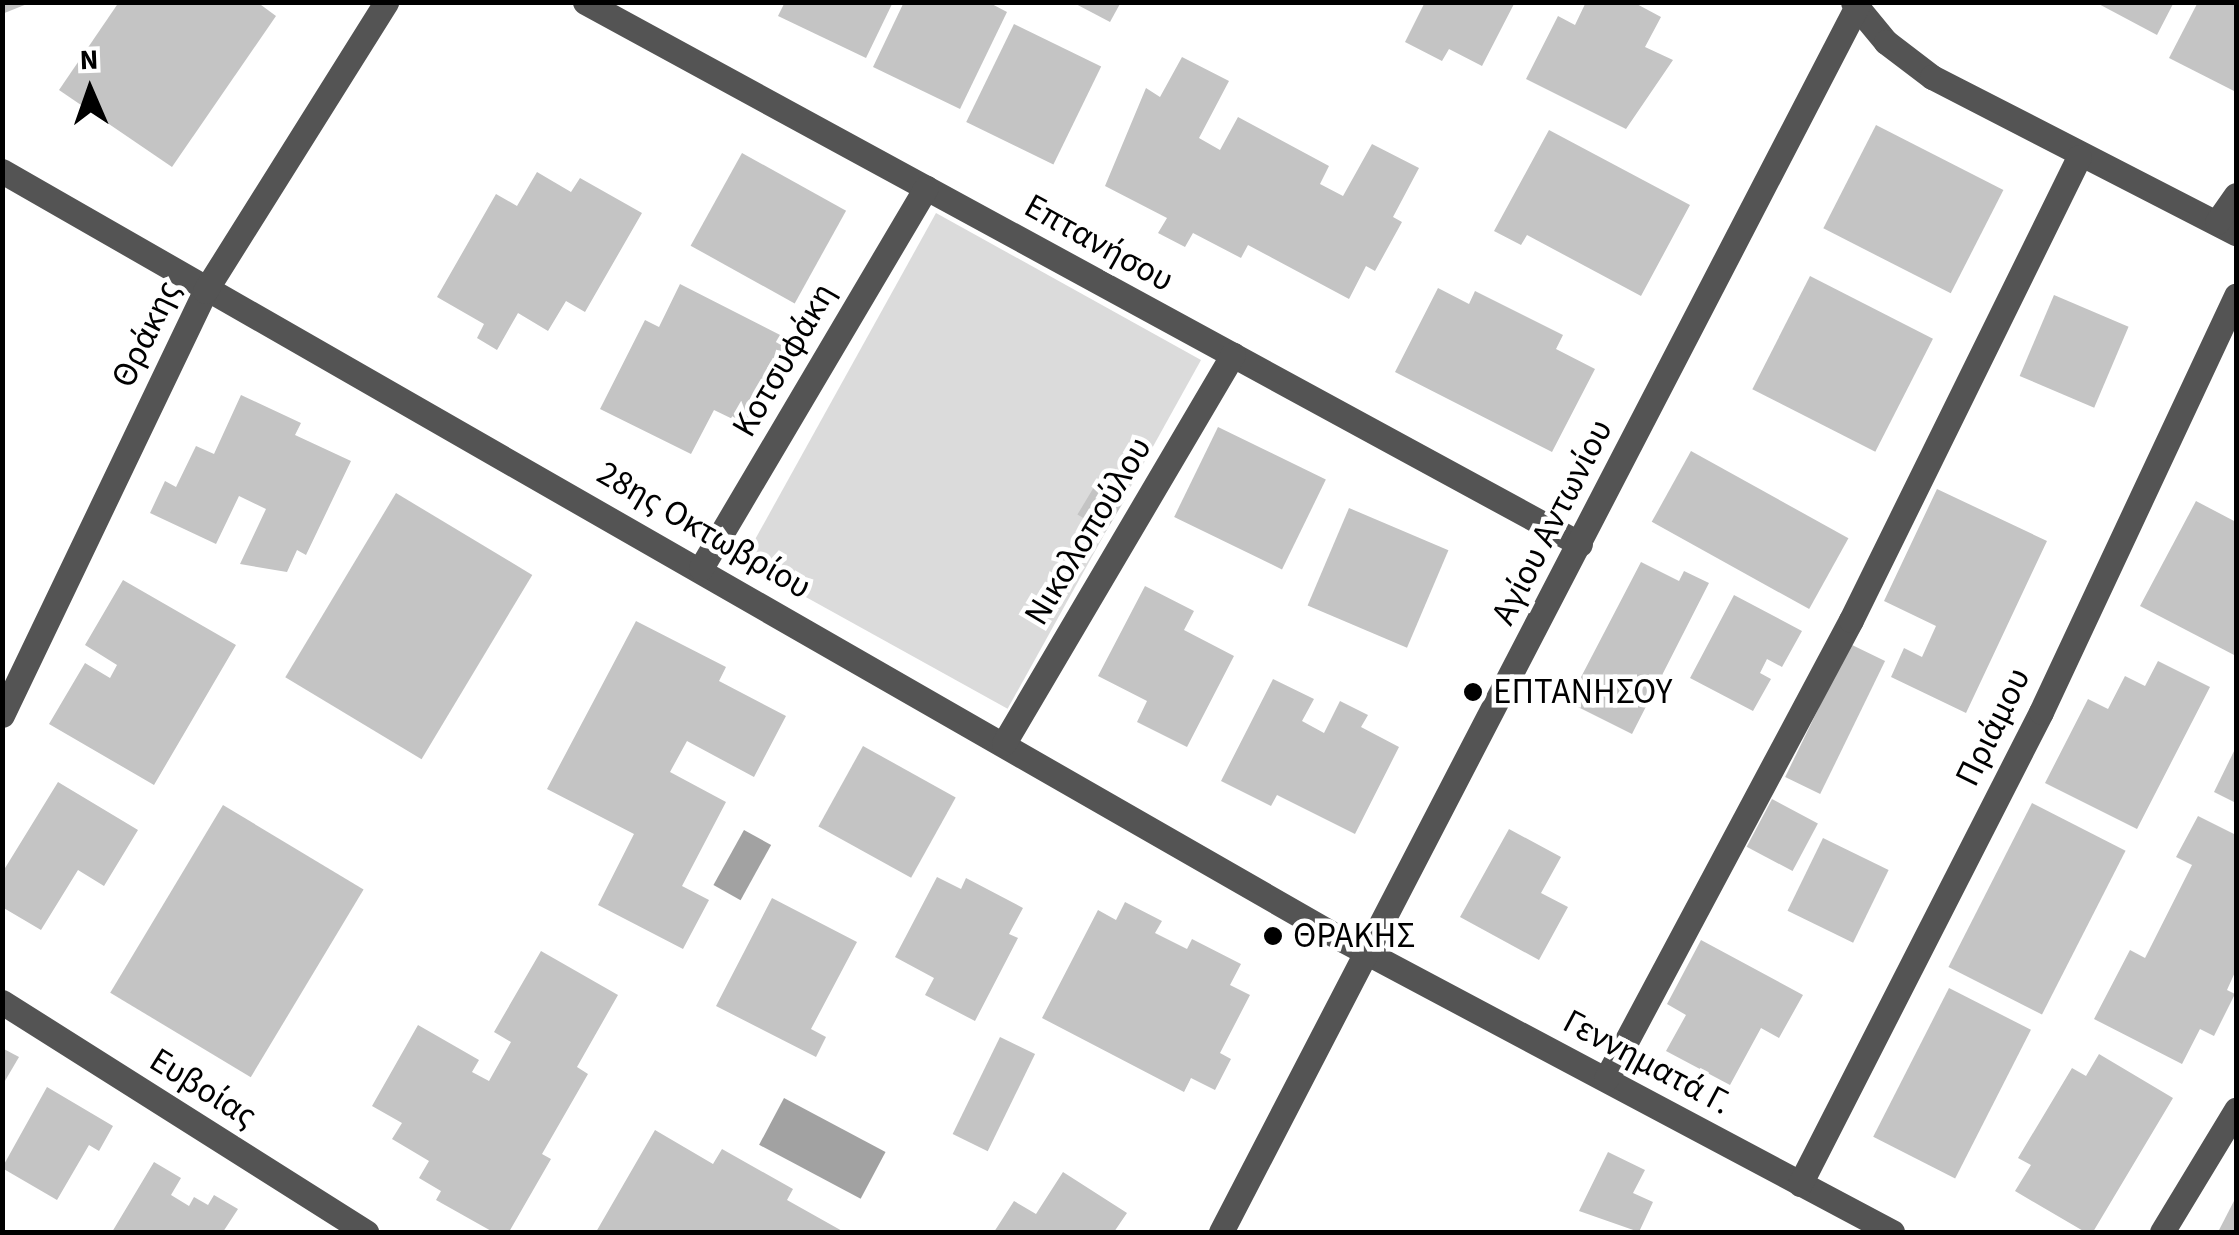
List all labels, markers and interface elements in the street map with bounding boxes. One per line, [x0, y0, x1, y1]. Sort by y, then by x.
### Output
north arrow [40, 40, 140, 140]
text: N [79, 40, 99, 80]
street label: Επτανήσου [1017, 185, 1181, 301]
street label: Θράκης [102, 274, 190, 394]
street label: Κοτσυφάκη [723, 276, 845, 444]
street label: Αγίου Αντωνίου [1482, 412, 1622, 632]
street label: Νικολοπούλου [1015, 429, 1161, 633]
street label: 28ης Οκτωβρίου [590, 452, 818, 608]
street label: Πριάμου [1946, 661, 2040, 793]
place label: ΕΠΤΑΝΗΣΟΥ [1493, 671, 1672, 713]
marker: ΕΠΤΑΝΗΣΟΥ [1462, 681, 1484, 703]
place label: ΘΡΑΚΗΣ [1293, 915, 1415, 957]
marker: ΘΡΑΚΗΣ [1262, 925, 1284, 947]
street label: Γεννηματά Γ. [1556, 1000, 1738, 1124]
street label: Ευβοίας [142, 1039, 264, 1137]

